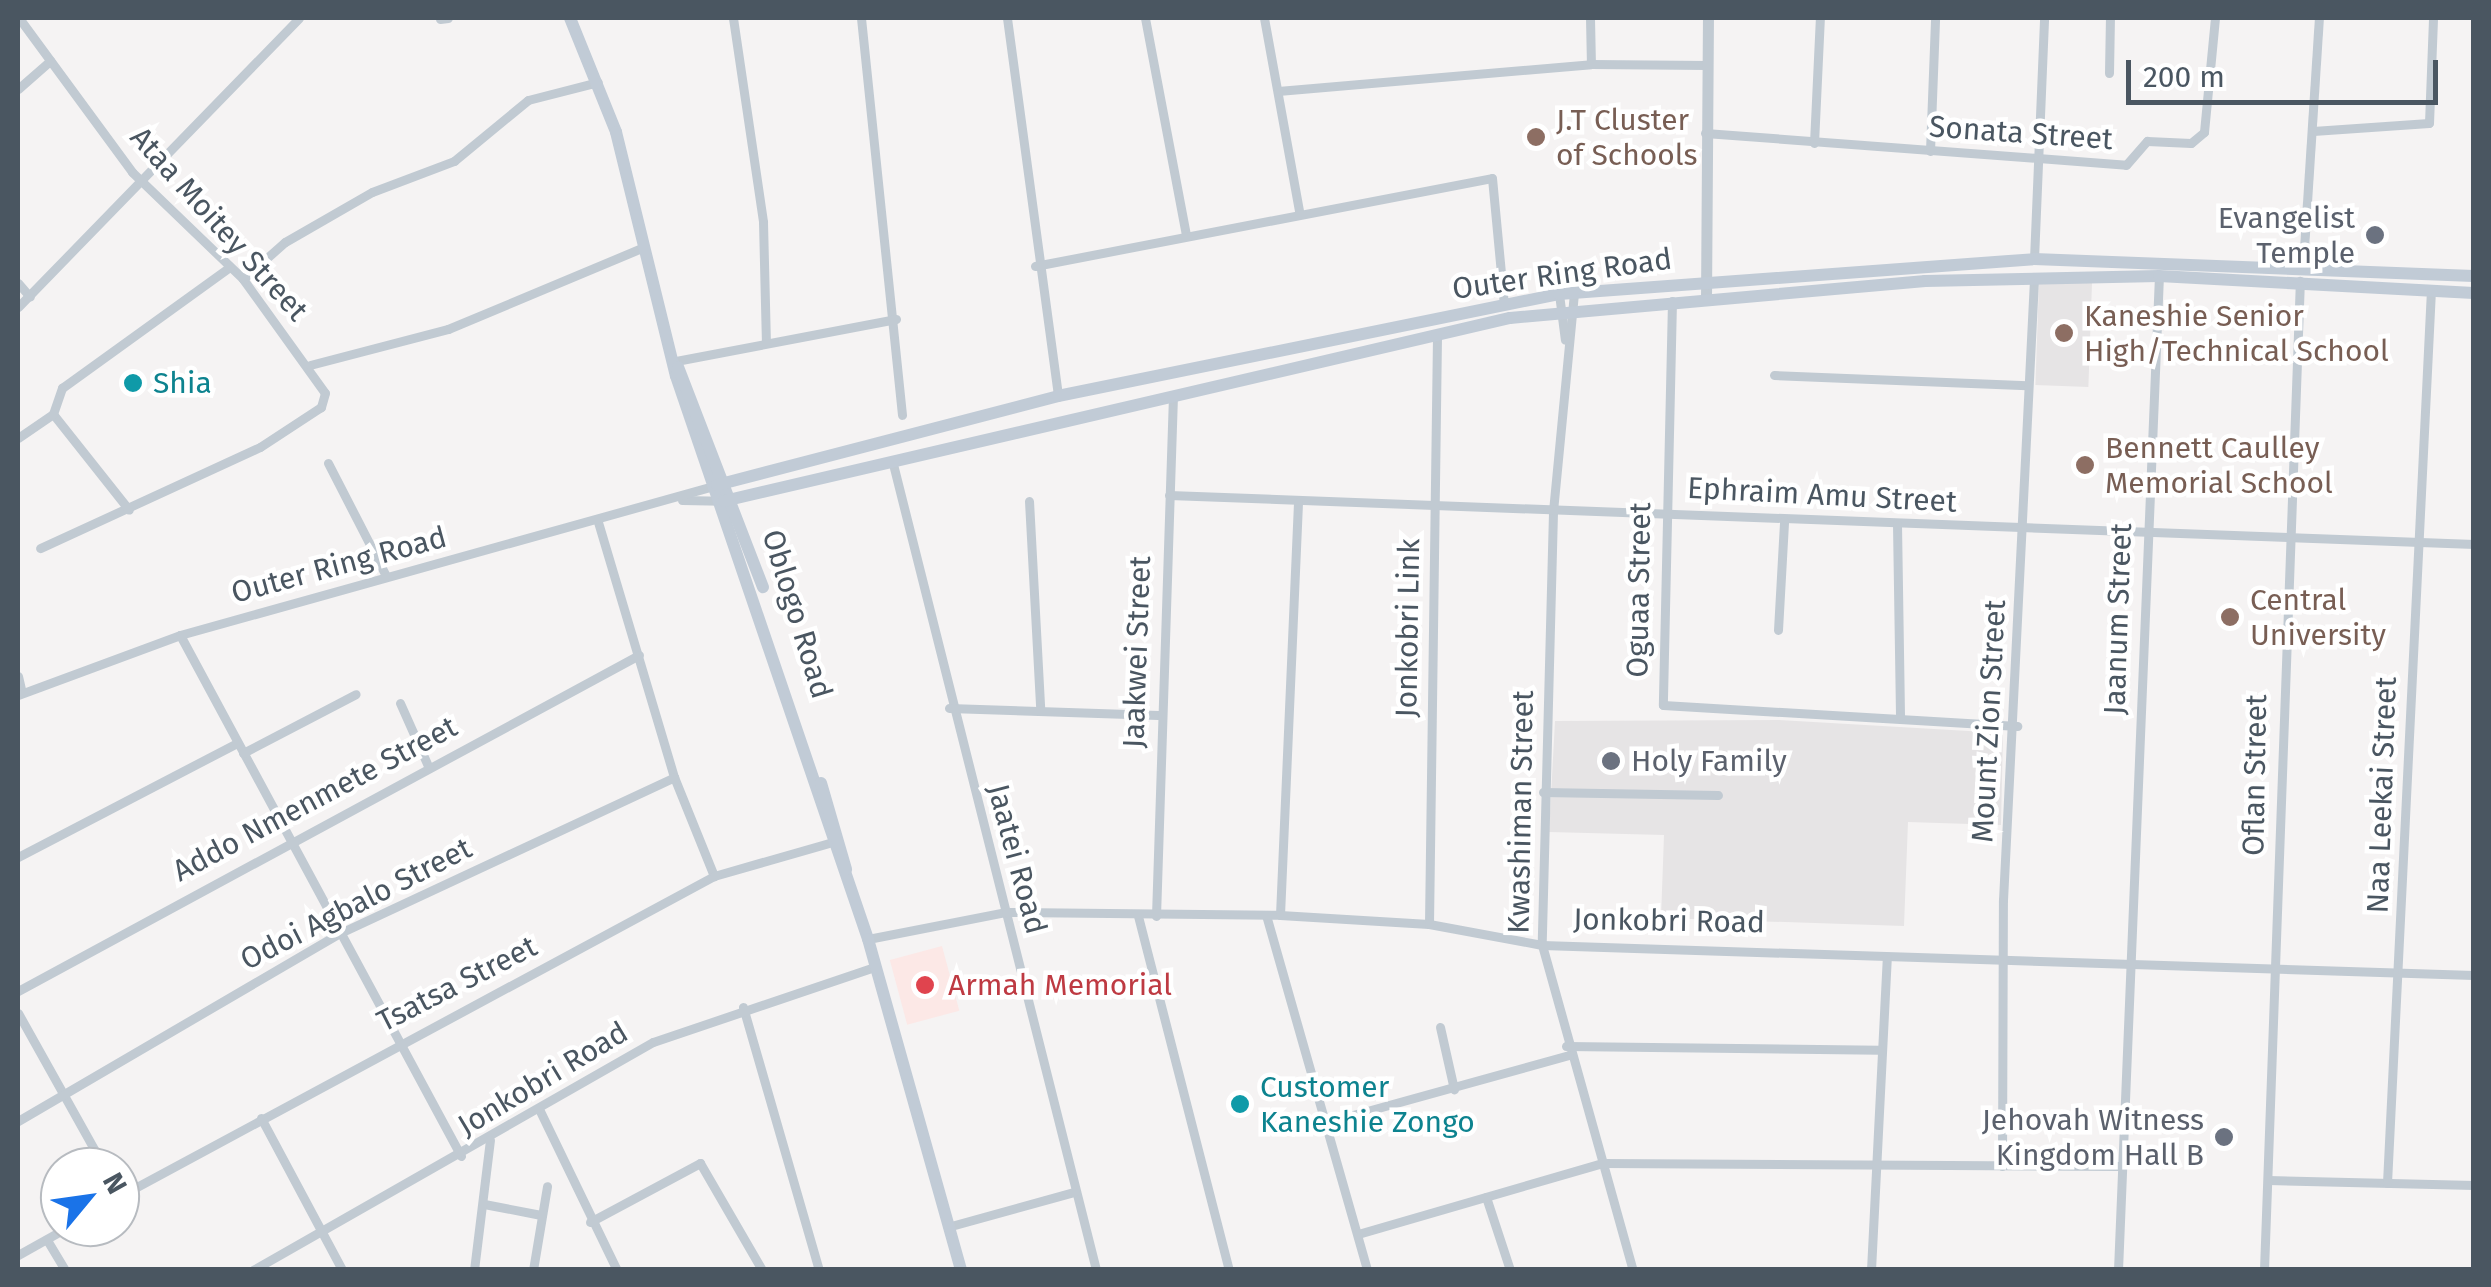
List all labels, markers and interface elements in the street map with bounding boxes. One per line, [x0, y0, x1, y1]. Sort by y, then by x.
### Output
scale bar [2131, 40, 2444, 102]
text: 200 m [2143, 59, 2225, 95]
place label: J.T Cluster of Schools [1556, 102, 1698, 172]
street label: Sonata Street [1928, 109, 2114, 157]
street label: Ataa Moitey Street [123, 120, 315, 328]
marker: J.T Cluster of Schools [1525, 126, 1547, 148]
place label: Evangelist Temple [2218, 200, 2355, 270]
marker: Evangelist Temple [2364, 224, 2386, 246]
street label: Outer Ring Road [1450, 241, 1674, 307]
place label: Kaneshie Senior High/Technical School [2084, 298, 2389, 368]
marker: Kaneshie Senior High/Technical School [2053, 322, 2075, 344]
place label: Shia [153, 365, 212, 401]
marker: Shia [122, 372, 144, 394]
place label: Bennett Caulley Memorial School [2105, 430, 2333, 500]
marker: Bennett Caulley Memorial School [2074, 454, 2096, 476]
street label: Ephraim Amu Street [1686, 470, 1958, 520]
street label: Oguaa Street [1619, 502, 1659, 678]
street label: Outer Ring Road [227, 519, 451, 611]
street label: Jaanum Street [2097, 523, 2139, 715]
street label: Oblogo Road [754, 525, 840, 703]
street label: Jonkobri Link [1388, 538, 1428, 718]
street label: Jaakwei Street [1116, 555, 1158, 749]
place label: Central University [2250, 582, 2386, 652]
street label: Mount Zion Street [1965, 599, 2013, 843]
marker: Central University [2219, 606, 2241, 628]
street label: Naa Leekai Street [2360, 676, 2404, 914]
street label: Kwashiman Street [1501, 690, 1541, 934]
street label: Oflan Street [2236, 694, 2274, 856]
street label: Addo Nmenmete Street [167, 709, 463, 889]
place label: Holy Family [1631, 743, 1787, 779]
marker: Holy Family [1600, 750, 1622, 772]
street label: Jaatei Road [980, 780, 1054, 938]
street label: Odoi Agbalo Street [234, 830, 478, 978]
street label: Jonkobri Road [1573, 901, 1765, 941]
street label: Tsatsa Street [371, 928, 543, 1040]
place label: Armah Memorial [948, 967, 1172, 1003]
marker: Armah Memorial [912, 972, 938, 998]
street label: Jonkobri Road [452, 1014, 634, 1144]
place label: Customer Kaneshie Zongo [1260, 1069, 1475, 1140]
marker: Customer Kaneshie Zongo [1229, 1093, 1251, 1115]
place label: Jehovah Witness Kingdom Hall B [1982, 1102, 2204, 1172]
marker: Jehovah Witness Kingdom Hall B [2213, 1126, 2235, 1148]
north arrow [40, 1147, 140, 1247]
text: N [96, 1167, 134, 1199]

